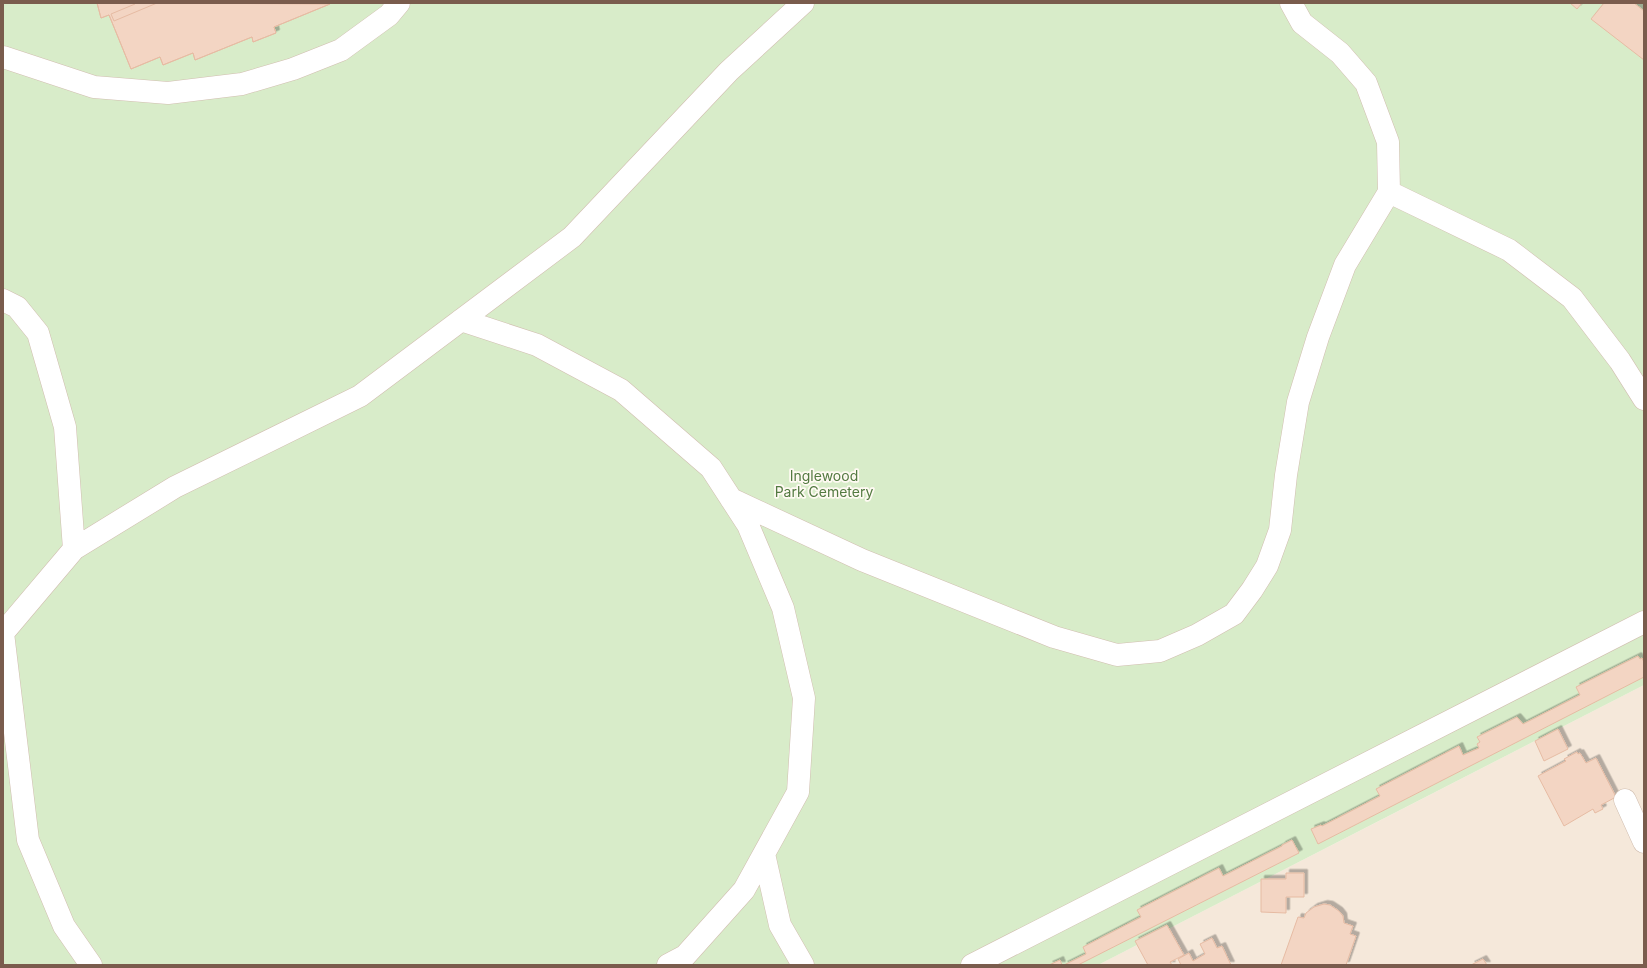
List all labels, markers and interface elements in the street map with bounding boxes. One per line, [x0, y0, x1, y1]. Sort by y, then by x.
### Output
park label: Inglewood Park Cemetery [775, 467, 873, 500]

